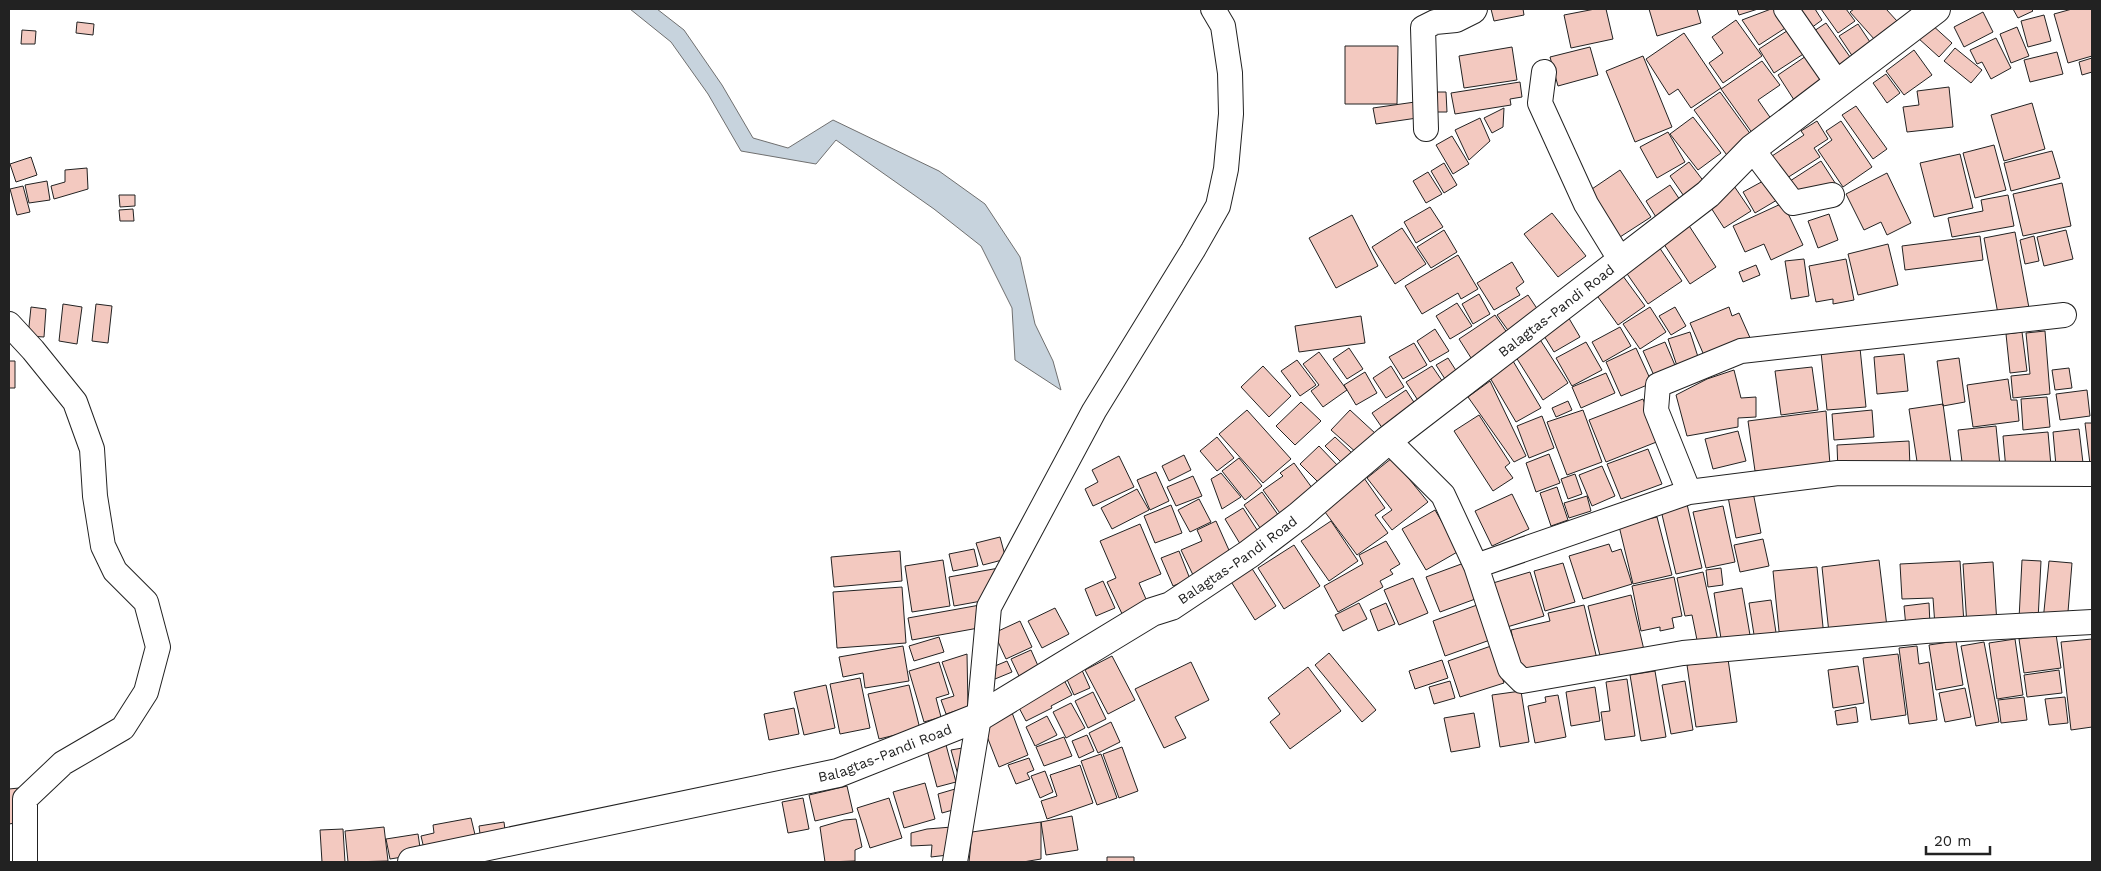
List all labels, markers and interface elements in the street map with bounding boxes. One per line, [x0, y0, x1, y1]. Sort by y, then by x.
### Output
street label: Balagtas-Pandi Road [1495, 261, 1617, 360]
street label: Balagtas-Pandi Road [1175, 513, 1300, 607]
street label: Balagtas-Pandi Road [817, 721, 954, 785]
scale bar [1926, 824, 1990, 856]
text: 20 m [1934, 832, 1972, 850]

